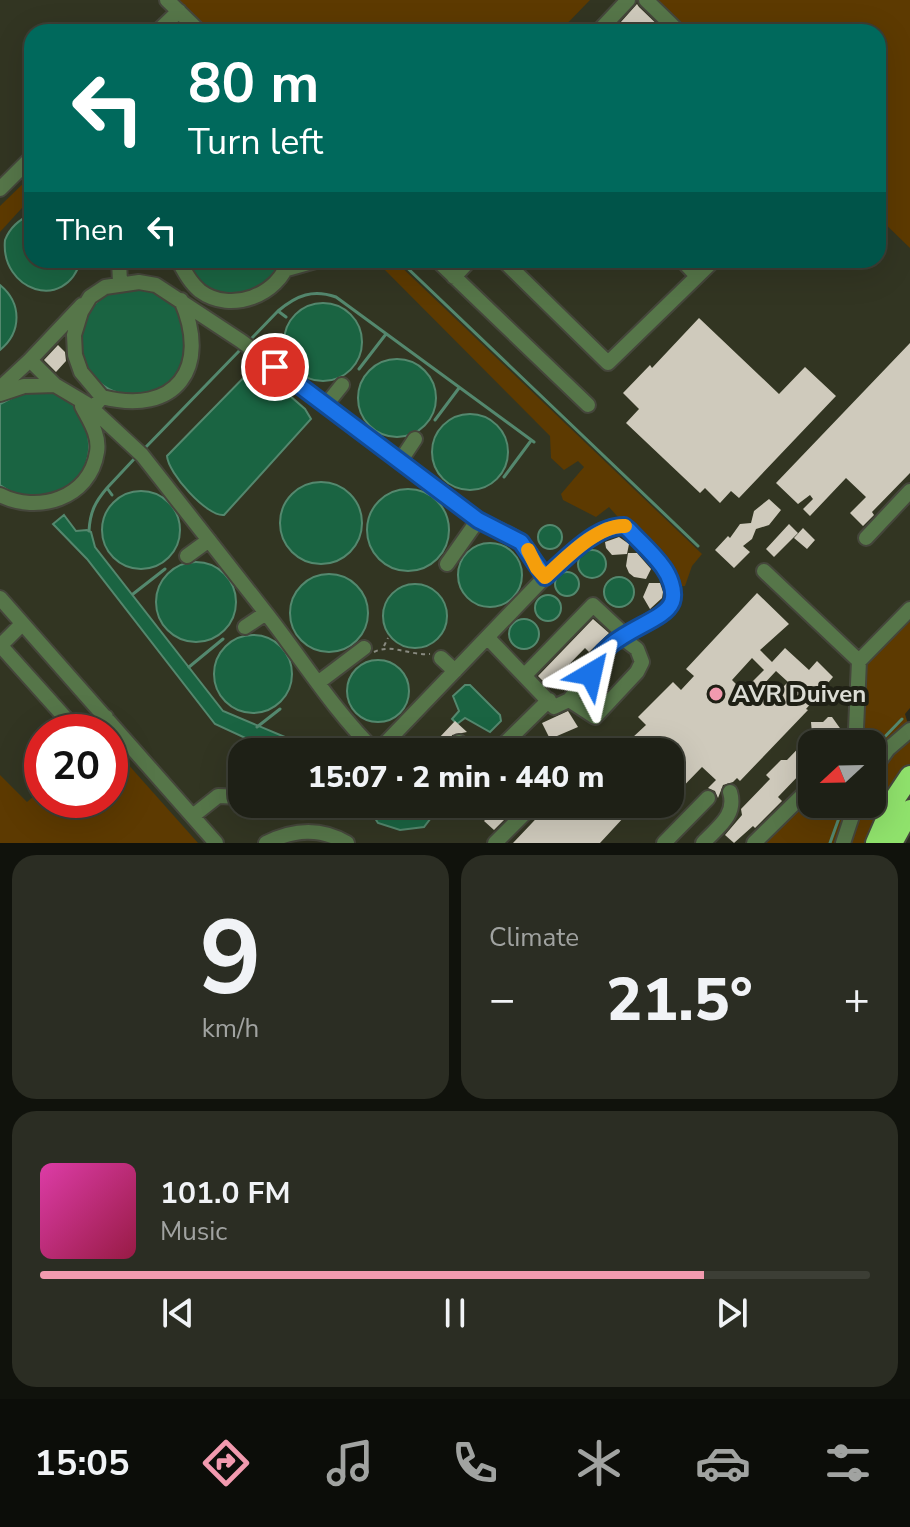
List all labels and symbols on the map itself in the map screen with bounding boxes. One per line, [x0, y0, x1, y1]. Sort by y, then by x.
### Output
pin [241, 333, 309, 401]
position arrow [549, 632, 633, 716]
place label: AVR Duiven [732, 678, 866, 710]
marker: AVR Duiven [707, 685, 725, 703]
speed limit sign: 20 [24, 714, 128, 818]
north arrow [798, 730, 886, 818]

